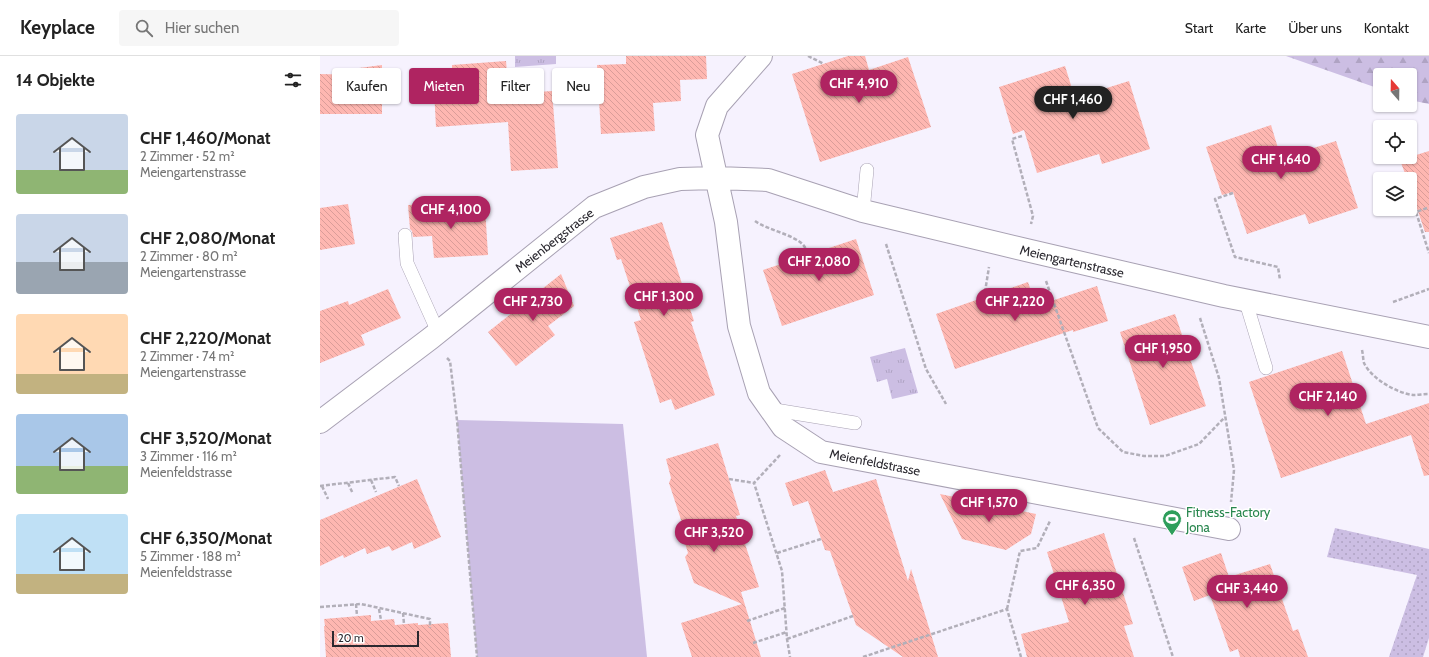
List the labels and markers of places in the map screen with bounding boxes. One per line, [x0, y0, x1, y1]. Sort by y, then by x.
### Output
pin: CHF 4,910 [813, 70, 905, 104]
pin: CHF 1,460 [1027, 86, 1119, 120]
pin: CHF 1,640 [1235, 146, 1327, 180]
pin: CHF 4,100 [405, 196, 497, 230]
pin: CHF 2,080 [773, 248, 865, 282]
pin: CHF 1,300 [618, 283, 710, 317]
pin: CHF 2,730 [487, 288, 579, 322]
pin: CHF 2,220 [969, 288, 1061, 322]
pin: CHF 1,950 [1117, 335, 1209, 369]
pin: CHF 2,140 [1282, 383, 1374, 417]
pin: CHF 1,570 [943, 489, 1035, 523]
place label: Fitness-Factory Jona [1185, 504, 1271, 535]
sports icon: Fitness-Factory Jona [1161, 508, 1183, 536]
pin: CHF 3,520 [668, 519, 760, 553]
pin: CHF 6,350 [1039, 572, 1131, 606]
pin: CHF 3,440 [1201, 575, 1293, 609]

